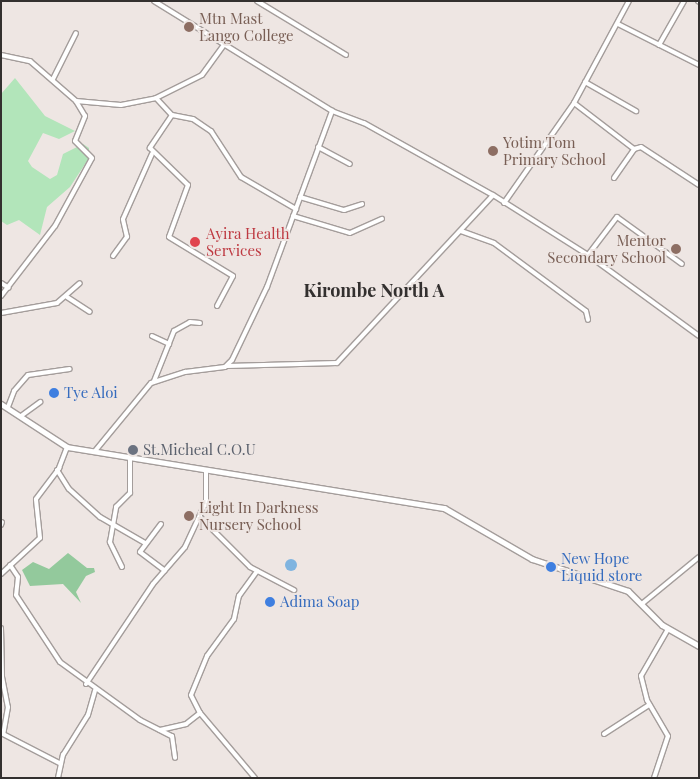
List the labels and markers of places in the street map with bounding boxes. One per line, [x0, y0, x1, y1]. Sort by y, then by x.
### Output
place label: Mtn Mast Lango College [199, 9, 294, 44]
marker: Mtn Mast Lango College [183, 21, 195, 33]
place label: Yotim Tom Primary School [503, 133, 606, 168]
marker: Yotim Tom Primary School [487, 145, 499, 157]
place label: Ayira Health Services [206, 224, 290, 259]
place label: Mentor Secondary School [547, 231, 666, 266]
marker: Ayira Health Services [188, 235, 202, 249]
marker: Mentor Secondary School [670, 243, 682, 255]
place label: Tye Aloi [64, 384, 118, 402]
marker: Tye Aloi [48, 387, 60, 399]
place label: St.Micheal C.O.U [143, 441, 256, 459]
marker: St.Micheal C.O.U [127, 444, 139, 456]
place label: Light In Darkness Nursery School [199, 498, 319, 533]
marker: Light In Darkness Nursery School [183, 510, 195, 522]
place label: New Hope Liquid store [561, 549, 642, 584]
marker: New Hope Liquid store [545, 561, 557, 573]
place label: Adima Soap [280, 593, 360, 611]
marker: Adima Soap [264, 596, 276, 608]

